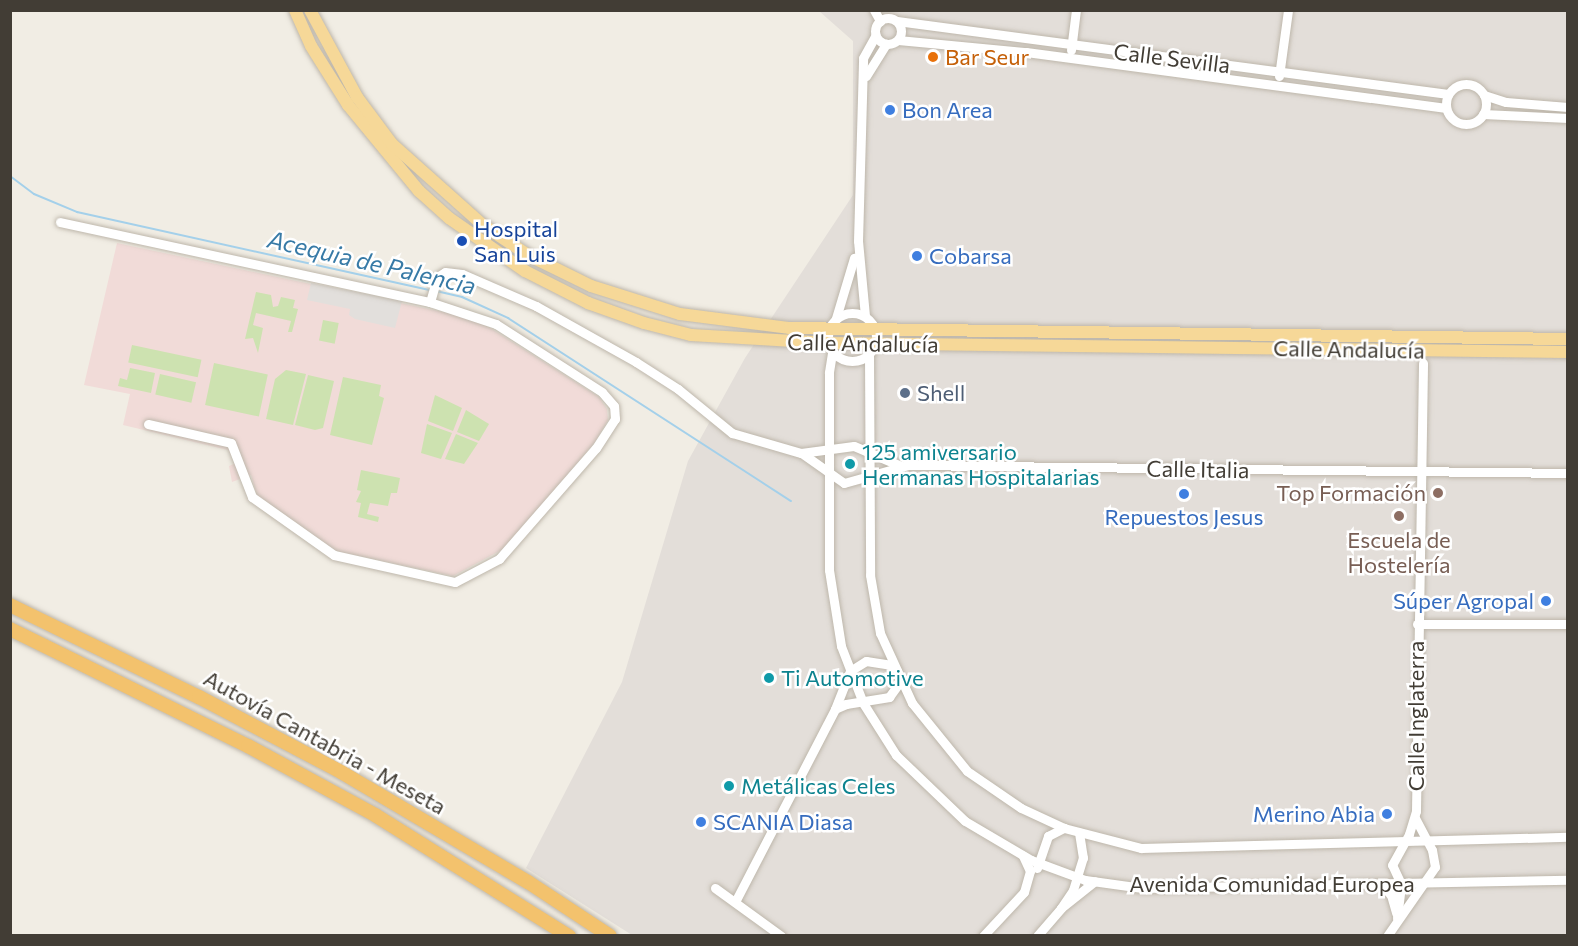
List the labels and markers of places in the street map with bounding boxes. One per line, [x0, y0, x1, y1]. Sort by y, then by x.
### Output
place label: Bar Seur [945, 44, 1029, 70]
marker: Bar Seur [926, 50, 940, 64]
place label: Bon Area [902, 97, 993, 123]
marker: Bon Area [883, 103, 897, 117]
place label: Hospital San Luis [474, 215, 558, 266]
marker: Hospital San Luis [455, 234, 469, 248]
place label: Cobarsa [929, 243, 1012, 269]
marker: Cobarsa [910, 249, 924, 263]
place label: Shell [917, 380, 965, 406]
marker: Shell [898, 386, 912, 400]
place label: 125 amiversario Hermanas Hospitalarias [862, 438, 1100, 490]
marker: 125 amiversario Hermanas Hospitalarias [843, 457, 857, 471]
place label: Top Formación [1276, 480, 1426, 506]
marker: Top Formación [1431, 486, 1445, 500]
marker: Repuestos Jesus [1177, 487, 1191, 501]
place label: Repuestos Jesus [1105, 504, 1263, 530]
marker: Escuela de Hostelería [1392, 509, 1406, 523]
place label: Escuela de Hostelería [1347, 526, 1451, 578]
place label: Súper Agropal [1393, 588, 1534, 614]
marker: Súper Agropal [1539, 594, 1553, 608]
place label: Ti Automotive [781, 665, 924, 691]
marker: Ti Automotive [762, 671, 776, 685]
place label: Metálicas Celes [741, 773, 896, 799]
marker: Metálicas Celes [722, 779, 736, 793]
place label: Merino Abia [1253, 801, 1375, 827]
marker: Merino Abia [1380, 807, 1394, 821]
place label: SCANIA Diasa [713, 809, 853, 835]
marker: SCANIA Diasa [694, 815, 708, 829]

